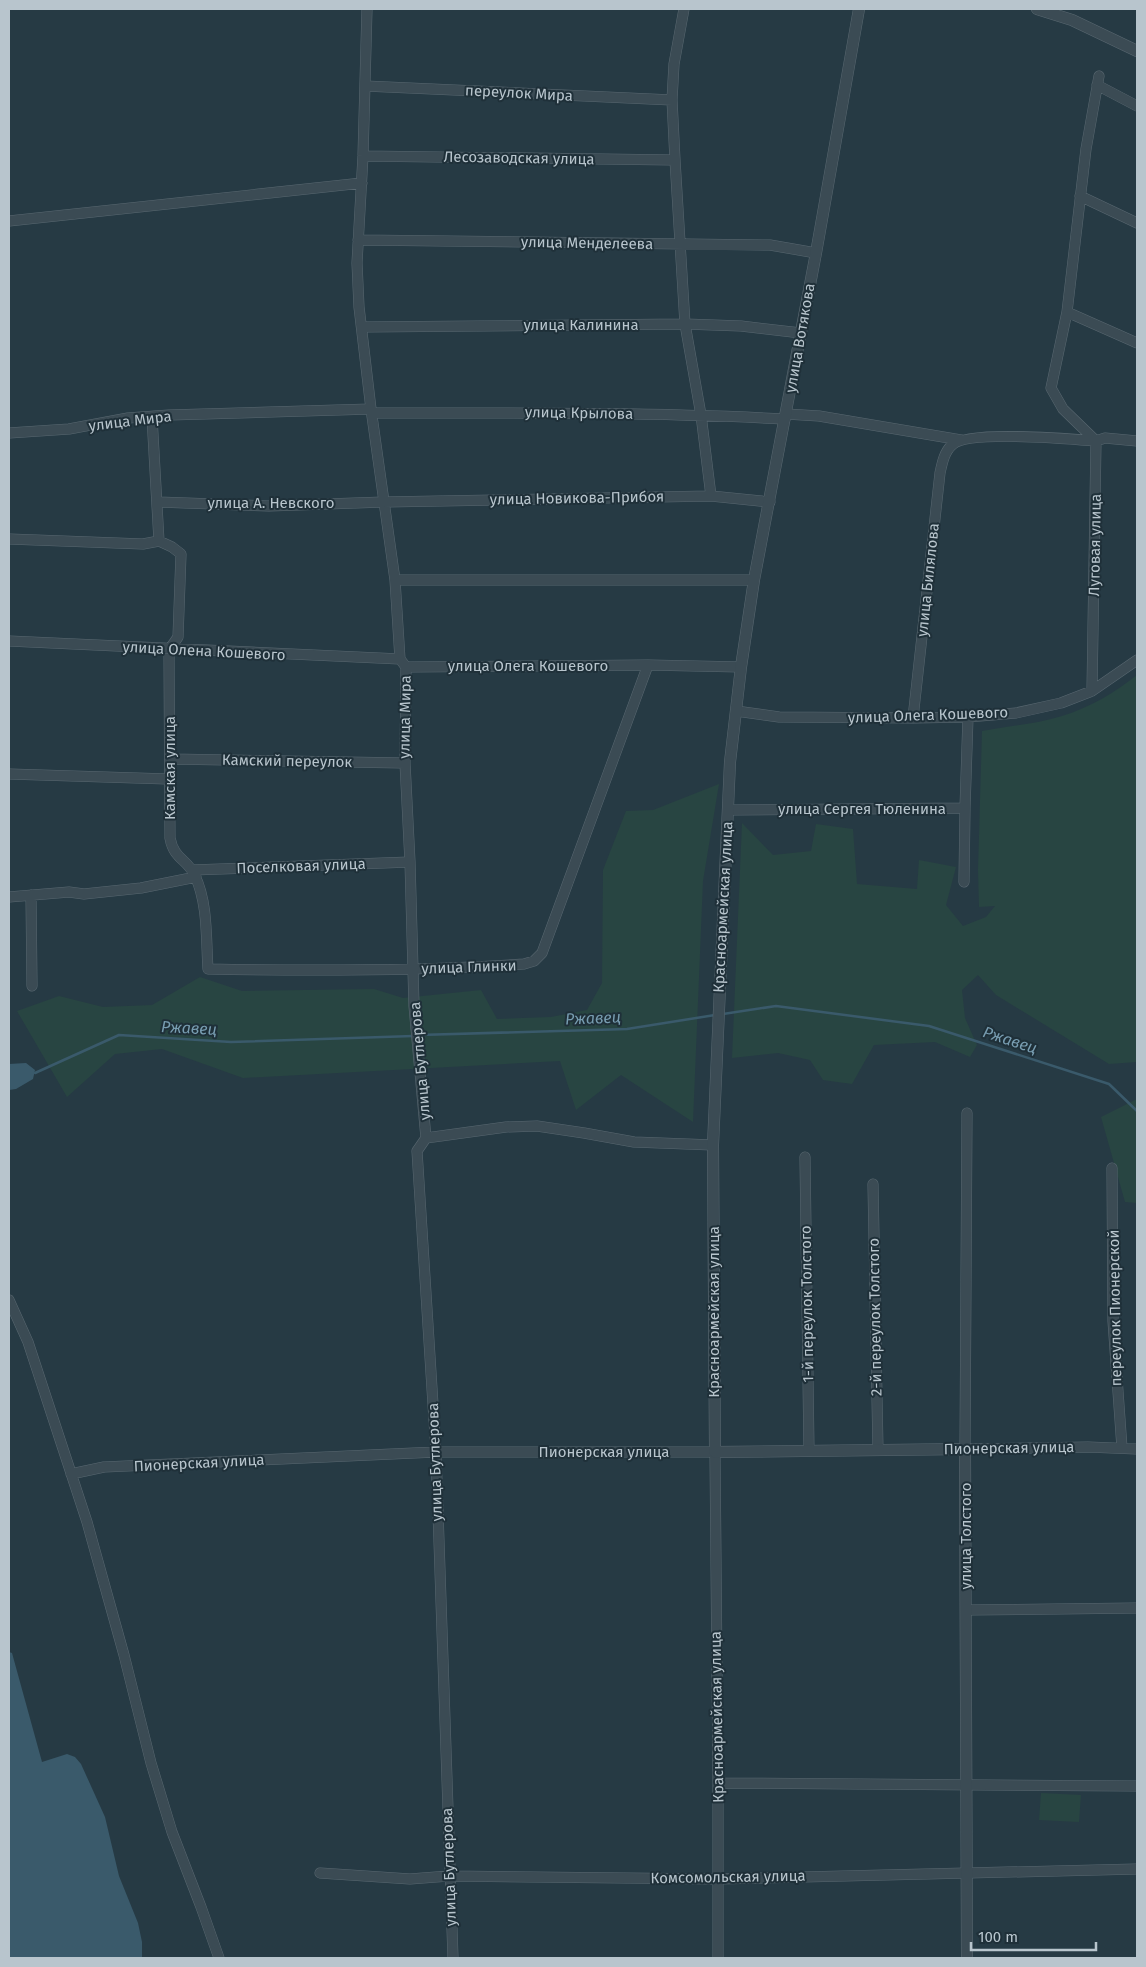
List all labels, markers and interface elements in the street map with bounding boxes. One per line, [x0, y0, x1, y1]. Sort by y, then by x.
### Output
street label: переулок Мира [465, 81, 573, 105]
street label: Лесозаводская улица [443, 148, 595, 168]
street label: улица Менделеева [521, 233, 653, 253]
street label: улица Вотякова [782, 282, 818, 394]
street label: улица Калинина [523, 316, 639, 334]
street label: улица Крылова [525, 403, 633, 423]
street label: улица Мира [88, 407, 172, 435]
street label: улица Новикова-Прибоя [490, 487, 664, 509]
street label: улица А. Невского [207, 494, 335, 512]
street label: Луговая улица [1085, 494, 1105, 596]
street label: улица Билялова [913, 522, 943, 638]
street label: улица Олена Кошевого [122, 638, 286, 664]
street label: улица Олега Кошевого [448, 657, 608, 675]
street label: улица Мира [395, 675, 415, 759]
street label: улица Олега Кошевого [848, 703, 1008, 727]
street label: Камская улица [161, 716, 179, 820]
street label: Камский переулок [222, 751, 353, 771]
street label: улица Сергея Тюленина [778, 800, 946, 818]
street label: Красноармейская улица [710, 821, 736, 993]
street label: Поселковая улица [236, 855, 366, 877]
street label: улица Глинки [421, 956, 517, 978]
street label: улица Бутлерова [406, 1001, 434, 1121]
water label: Ржавец [565, 1008, 621, 1028]
water label: Ржавец [161, 1017, 217, 1039]
water label: Ржавец [980, 1022, 1040, 1058]
street label: 1-й переулок Толстого [797, 1225, 817, 1383]
street label: Красноармейская улица [705, 1226, 723, 1398]
street label: переулок Пионерской [1105, 1229, 1125, 1387]
street label: 2-й переулок Толстого [865, 1238, 885, 1396]
street label: улица Бутлерова [424, 1402, 446, 1522]
street label: Пионерская улица [943, 1438, 1075, 1458]
street label: Пионерская улица [539, 1443, 669, 1461]
street label: Пионерская улица [133, 1451, 265, 1475]
street label: улица Толстого [957, 1482, 975, 1590]
street label: Красноармейская улица [707, 1631, 727, 1803]
street label: улица Бутлерова [438, 1807, 460, 1927]
street label: Комсомольская улица [650, 1867, 806, 1887]
scale bar [971, 1920, 1096, 1952]
text: 100 m [978, 1928, 1018, 1946]

